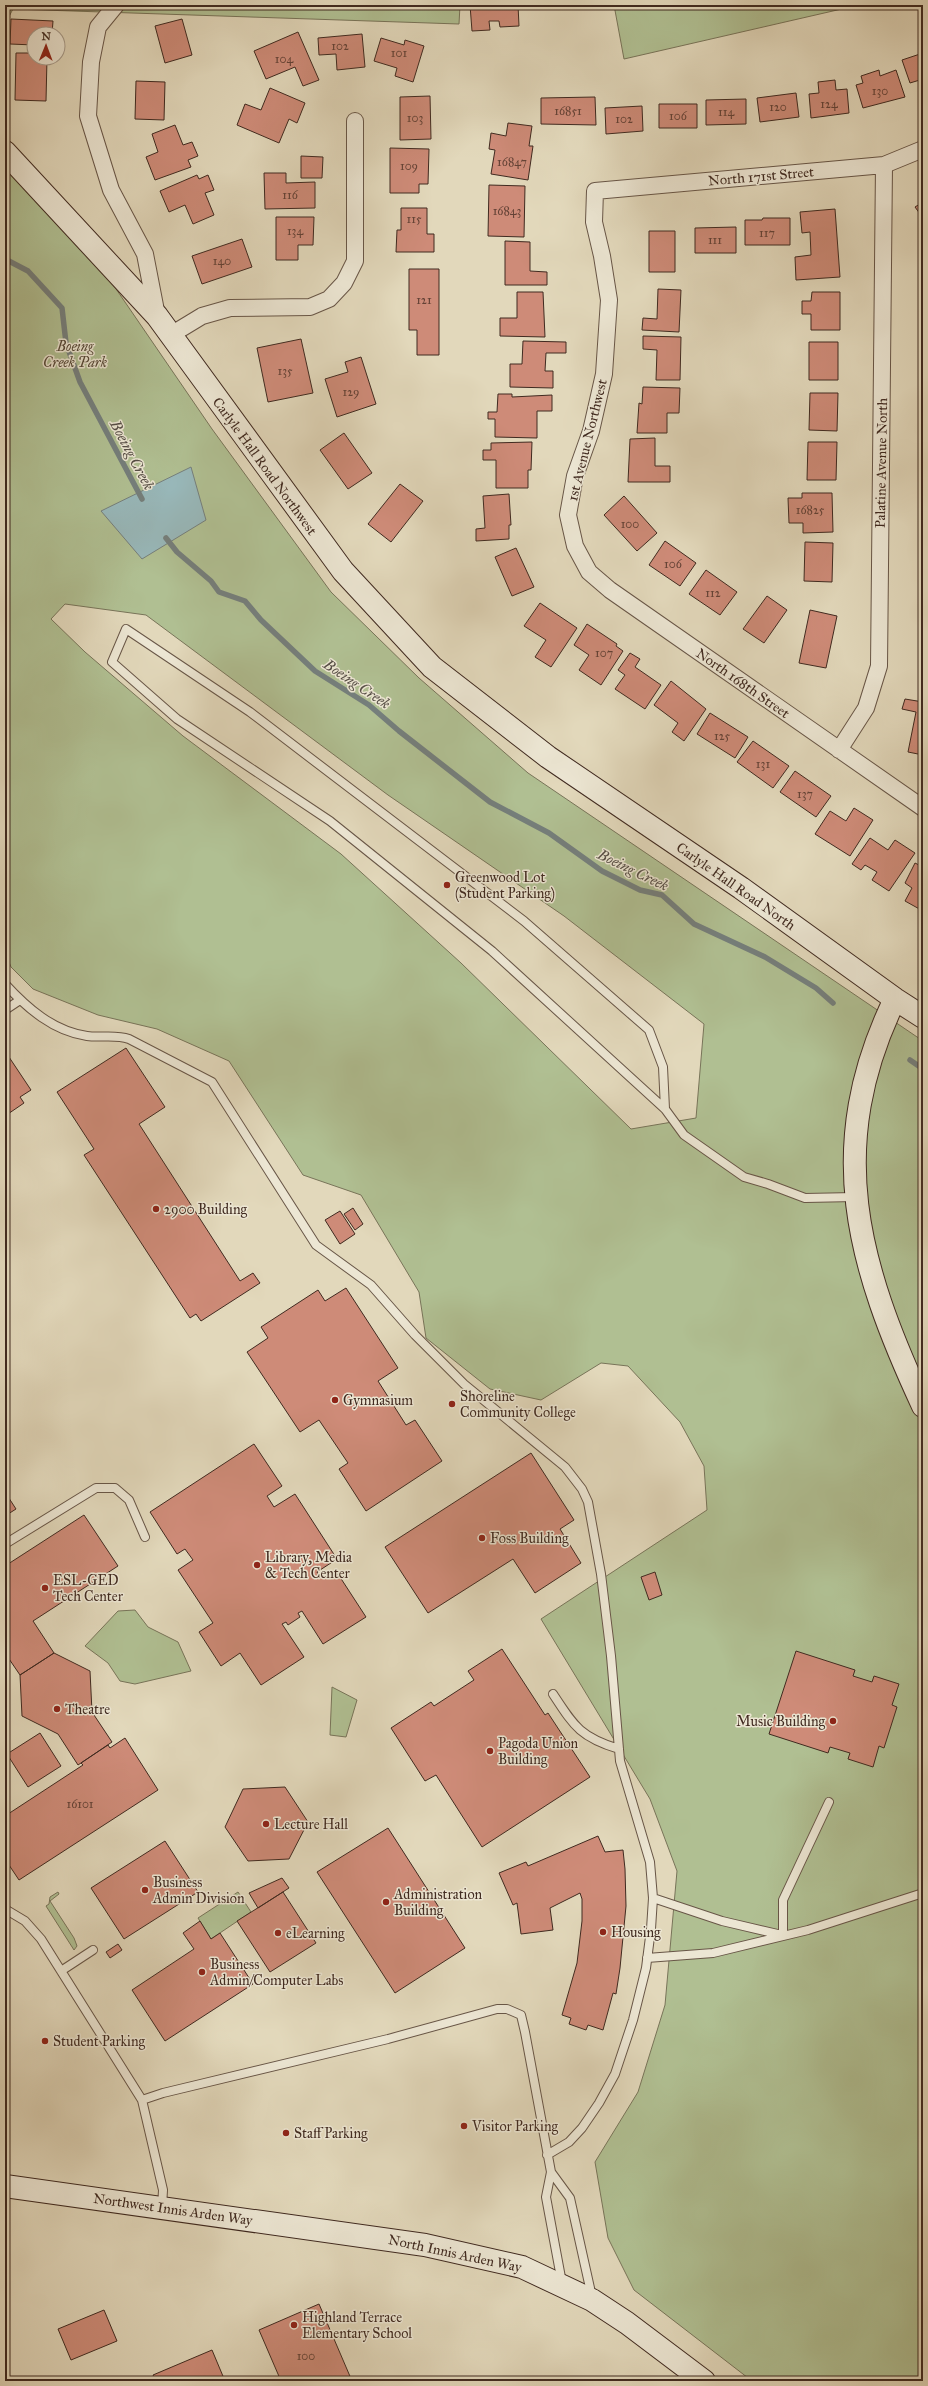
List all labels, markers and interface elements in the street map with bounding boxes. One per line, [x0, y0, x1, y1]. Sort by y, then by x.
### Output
north arrow [26, 26, 66, 66]
text: N [41, 30, 52, 43]
house number: 102 [331, 39, 349, 53]
house number: 101 [391, 46, 407, 60]
house number: 104 [275, 52, 293, 66]
house number: 130 [872, 84, 888, 98]
house number: 124 [820, 97, 838, 111]
house number: 120 [769, 100, 787, 114]
house number: 16851 [554, 104, 582, 118]
house number: 114 [718, 105, 734, 119]
house number: 106 [669, 109, 688, 123]
house number: 103 [407, 111, 423, 125]
house number: 102 [615, 112, 633, 126]
house number: 16847 [497, 155, 527, 169]
house number: 109 [400, 159, 418, 173]
street label: North 171st Street [707, 163, 815, 190]
house number: 116 [282, 188, 299, 202]
house number: 16843 [493, 204, 522, 218]
house number: 115 [407, 212, 422, 226]
house number: 134 [287, 224, 303, 238]
house number: 117 [759, 226, 775, 240]
house number: 111 [708, 233, 722, 247]
house number: 140 [213, 254, 231, 268]
house number: 121 [416, 293, 432, 307]
park label: Boeing Creek Park [43, 338, 108, 371]
house number: 135 [277, 364, 293, 378]
street label: 1st Avenue Northwest [564, 377, 611, 503]
house number: 129 [342, 385, 360, 399]
street label: Carlyle Hall Road Northwest [209, 394, 320, 539]
street label: Palatine Avenue North [872, 397, 891, 528]
water label: Boeing Creek [106, 416, 158, 493]
house number: 16825 [796, 503, 825, 517]
house number: 100 [621, 517, 639, 531]
house number: 106 [664, 557, 683, 571]
house number: 112 [705, 586, 721, 600]
street label: North 168th Street [693, 645, 793, 722]
house number: 107 [595, 646, 613, 660]
water label: Boeing Creek [319, 655, 394, 713]
house number: 125 [714, 729, 730, 743]
house number: 131 [756, 757, 770, 771]
house number: 137 [797, 787, 813, 801]
street label: Carlyle Hall Road North [673, 839, 799, 934]
water label: Boeing Creek [594, 845, 672, 895]
place label: Greenwood Lot (Student Parking) [455, 869, 555, 903]
marker: Greenwood Lot (Student Parking) [442, 880, 452, 890]
place label: 2900 Building [164, 1201, 247, 1218]
marker: 2900 Building [151, 1204, 161, 1214]
place label: Shoreline Community College [460, 1388, 576, 1421]
place label: Gymnasium [343, 1392, 413, 1409]
marker: Gymnasium [330, 1395, 340, 1405]
marker: Shoreline Community College [447, 1399, 457, 1409]
place label: Foss Building [490, 1530, 569, 1547]
marker: Foss Building [477, 1533, 487, 1543]
place label: Library, Media & Tech Center [265, 1549, 352, 1582]
marker: Library, Media & Tech Center [252, 1560, 262, 1570]
place label: ESL-GED Tech Center [53, 1572, 124, 1605]
marker: ESL-GED Tech Center [40, 1583, 50, 1593]
place label: Theatre [65, 1701, 110, 1718]
marker: Theatre [52, 1704, 62, 1714]
place label: Music Building [736, 1713, 825, 1730]
marker: Music Building [828, 1716, 838, 1726]
place label: Pagoda Union Building [498, 1735, 579, 1768]
marker: Pagoda Union Building [485, 1746, 495, 1756]
house number: 16101 [66, 1797, 94, 1811]
place label: Lecture Hall [274, 1816, 348, 1833]
marker: Lecture Hall [261, 1819, 271, 1829]
place label: Business Admin Division [152, 1874, 245, 1907]
marker: Business Admin Division [140, 1885, 150, 1895]
place label: Administration Building [393, 1886, 483, 1919]
marker: Administration Building [381, 1897, 391, 1907]
place label: Housing [611, 1924, 661, 1941]
place label: eLearning [286, 1925, 345, 1942]
marker: Housing [598, 1927, 608, 1937]
marker: eLearning [273, 1928, 283, 1938]
place label: Business Admin/Computer Labs [209, 1956, 343, 1989]
marker: Business Admin/Computer Labs [197, 1967, 207, 1977]
place label: Student Parking [53, 2033, 146, 2050]
marker: Student Parking [40, 2036, 50, 2046]
place label: Visitor Parking [471, 2118, 559, 2135]
marker: Visitor Parking [459, 2121, 469, 2131]
place label: Staff Parking [294, 2125, 368, 2142]
marker: Staff Parking [281, 2128, 291, 2138]
street label: Northwest Innis Arden Way [92, 2190, 254, 2229]
street label: North Innis Arden Way [387, 2231, 524, 2276]
place label: Highland Terrace Elementary School [302, 2309, 412, 2342]
marker: Highland Terrace Elementary School [289, 2320, 299, 2330]
house number: 100 [297, 2349, 315, 2363]

